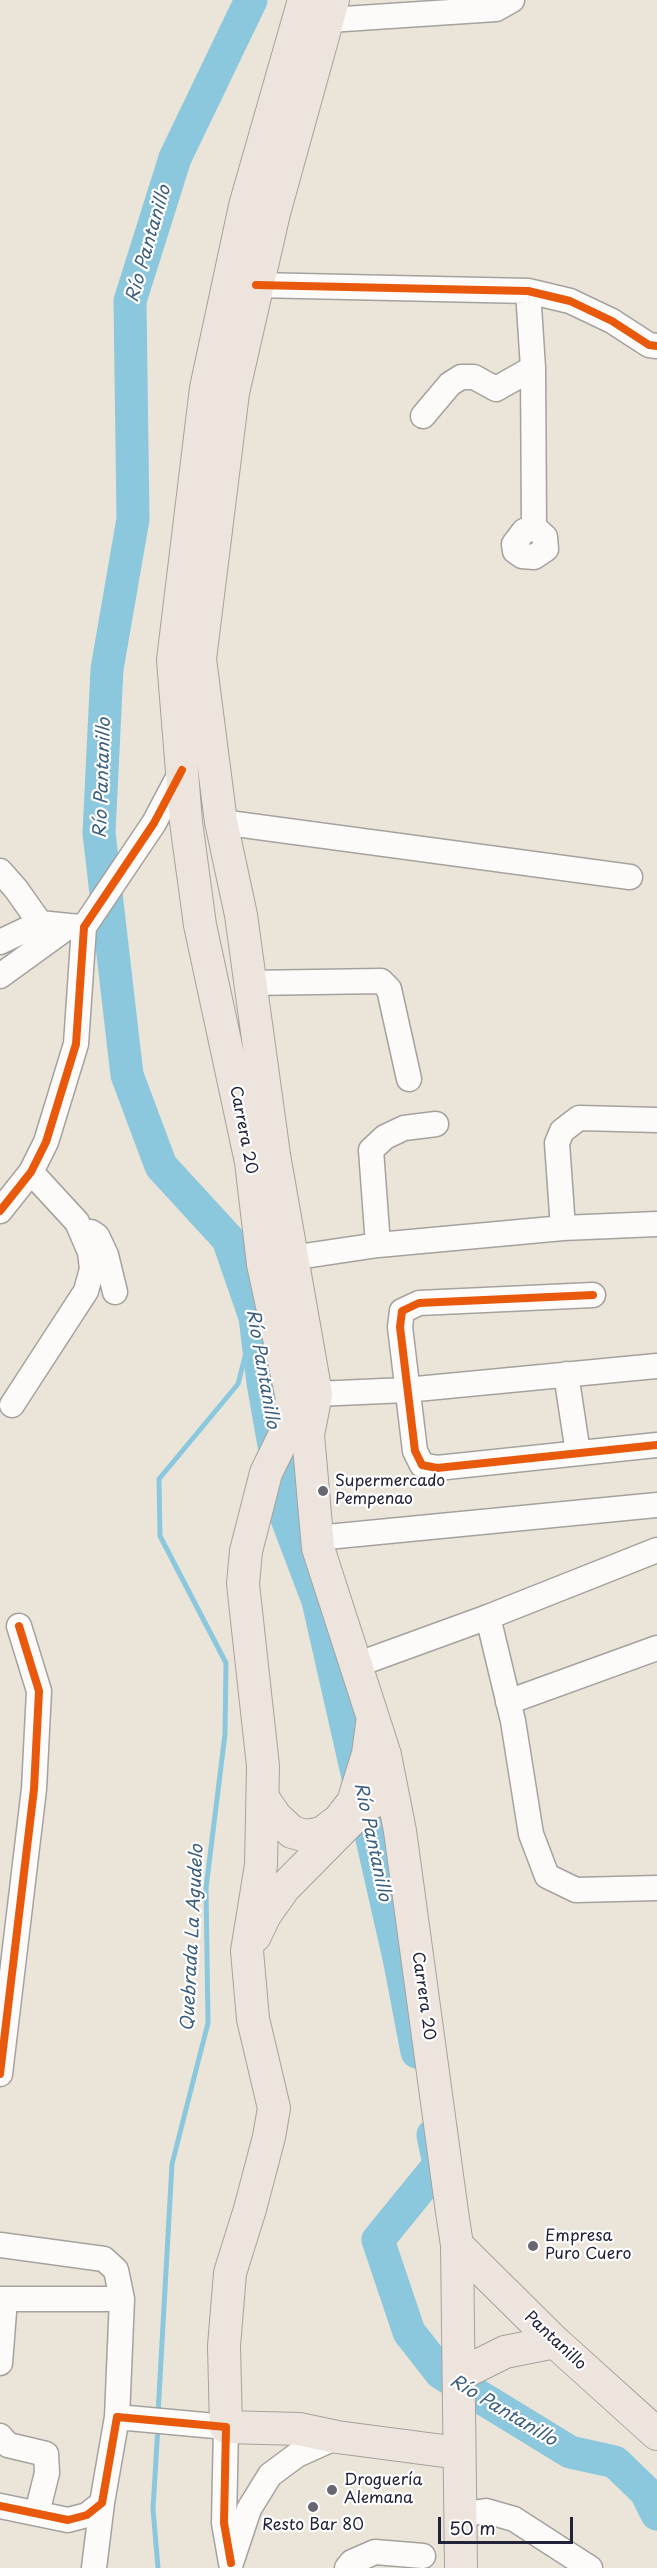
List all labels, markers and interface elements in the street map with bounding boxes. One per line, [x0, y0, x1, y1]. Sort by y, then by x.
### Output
water label: Río Pantanillo [122, 183, 176, 305]
water label: Río Pantanillo [90, 717, 116, 839]
street label: Carrera 20 [225, 1084, 261, 1176]
water label: Río Pantanillo [241, 1308, 283, 1430]
place label: Supermercado Pempenao [335, 1472, 445, 1510]
marker: Supermercado Pempenao [316, 1484, 330, 1498]
water label: Río Pantanillo [349, 1781, 395, 1903]
water label: Quebrada La Agudelo [177, 1844, 209, 2032]
street label: Carrera 20 [407, 1950, 439, 2042]
place label: Empresa Puro Cuero [545, 2227, 631, 2265]
marker: Empresa Puro Cuero [526, 2239, 540, 2253]
street label: Pantanillo [520, 2308, 590, 2374]
water label: Río Pantanillo [446, 2371, 560, 2451]
place label: Droguería Alemana [344, 2471, 423, 2509]
marker: Droguería Alemana [325, 2483, 339, 2497]
marker: Resto Bar 80 [306, 2500, 320, 2514]
scale bar [441, 2505, 576, 2543]
text: 50 m [449, 2514, 496, 2541]
place label: Resto Bar 80 [262, 2516, 364, 2536]

